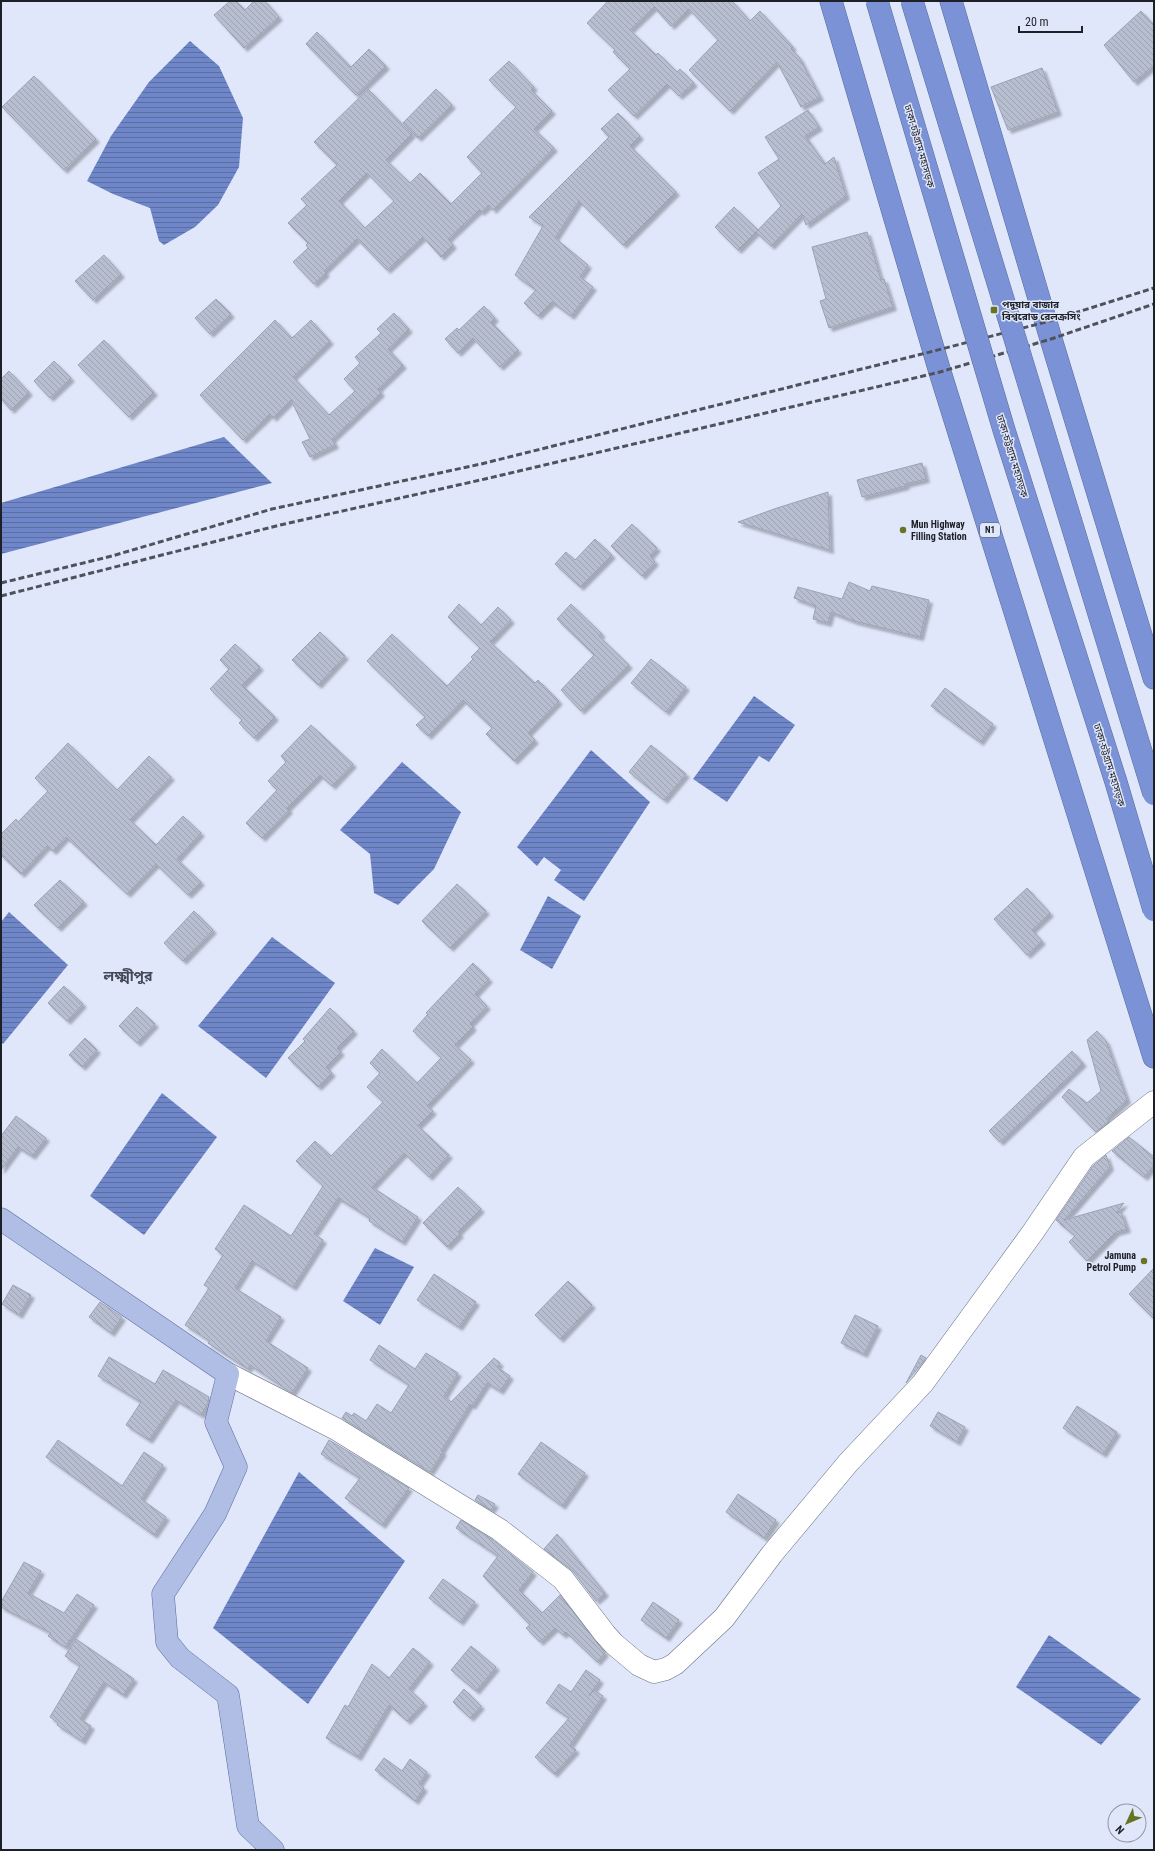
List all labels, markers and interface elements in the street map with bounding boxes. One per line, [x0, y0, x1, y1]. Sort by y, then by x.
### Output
scale bar [1019, 8, 1082, 34]
text: 20 m [1025, 15, 1049, 29]
street label: ঢাকা-চট্টগ্রাম মহাসড়ক [902, 102, 937, 190]
place label: পদুয়ার বাজার বিশ্বরোড রেলক্রসিং [1001, 299, 1081, 322]
marker: পদুয়ার বাজার বিশ্বরোড রেলক্রসিং [989, 305, 999, 315]
street label: ঢাকা-চট্টগ্রাম মহাসড়ক [994, 413, 1031, 500]
place label: Mun Highway Filling Station [911, 519, 967, 542]
road number: N1 [980, 523, 1000, 537]
marker: Mun Highway Filling Station [898, 525, 908, 535]
street label: ঢাকা-চট্টগ্রাম মহাসড়ক [1091, 722, 1128, 809]
district label: লক্ষ্মীপুর [103, 968, 153, 985]
place label: Jamuna Petrol Pump [1087, 1250, 1136, 1273]
marker: Jamuna Petrol Pump [1139, 1256, 1149, 1266]
north arrow [1107, 1803, 1147, 1843]
text: N [1113, 1822, 1127, 1837]

